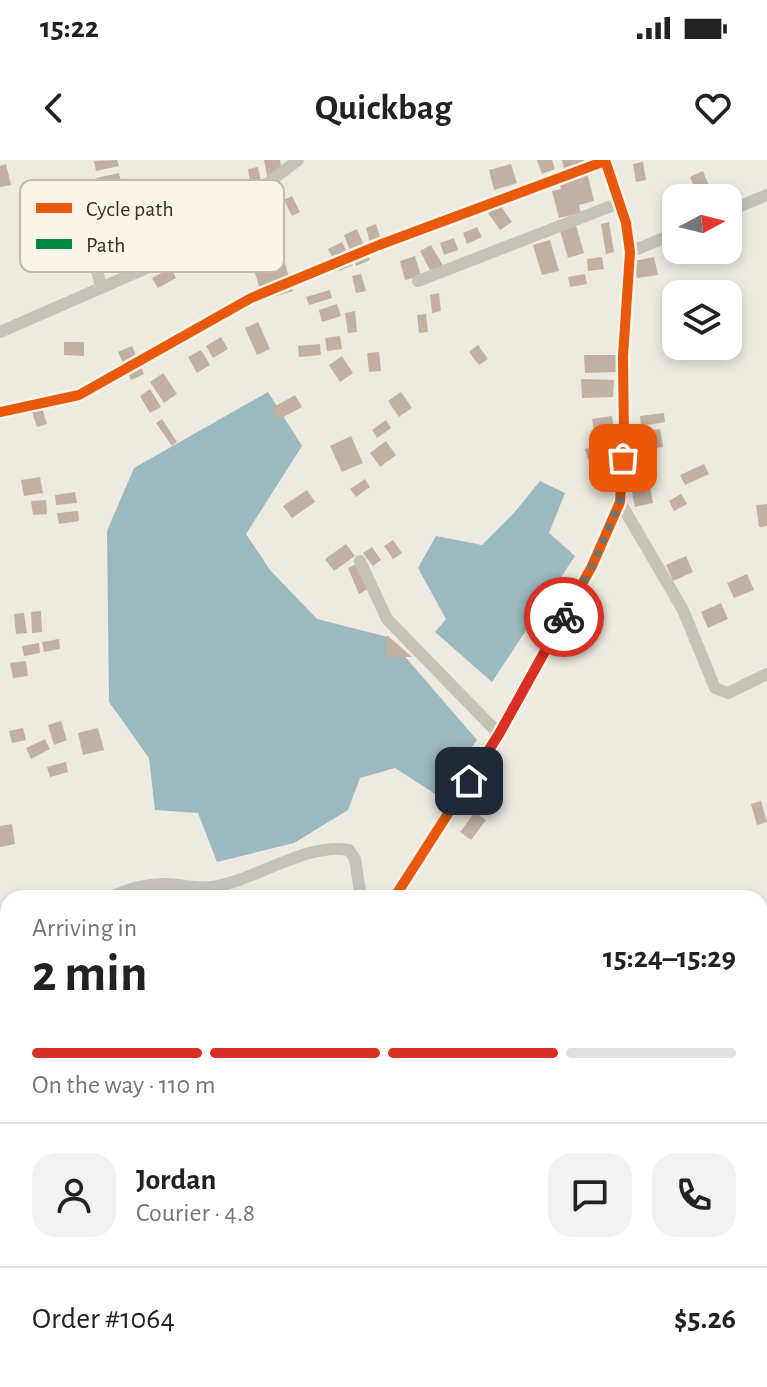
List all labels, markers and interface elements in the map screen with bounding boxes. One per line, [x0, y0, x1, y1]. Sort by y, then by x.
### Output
text: 15:22 [40, 13, 99, 43]
icon: back [32, 86, 76, 130]
icon: heart [691, 86, 735, 130]
text: Quickbag [315, 90, 452, 126]
legend [20, 180, 284, 272]
north arrow [662, 184, 742, 264]
map controls [662, 184, 742, 360]
text: Cycle path [86, 198, 174, 220]
text: Path [86, 234, 126, 256]
button: layers [662, 280, 742, 360]
pin [589, 424, 657, 492]
icon: bag [601, 436, 645, 480]
courier [524, 577, 604, 657]
icon: bike [542, 595, 586, 639]
pin [435, 747, 503, 815]
icon: home [447, 759, 491, 803]
text: Arriving in [32, 915, 137, 941]
text: 15:24–15:29 [603, 943, 736, 973]
text: 2 min [32, 948, 147, 1000]
text: On the way · 110 m [32, 1072, 215, 1098]
button: person [32, 1153, 116, 1237]
button: chat [548, 1153, 632, 1237]
button: phone [652, 1153, 736, 1237]
text: Jordan [136, 1165, 216, 1195]
text: Courier · 4.8 [136, 1200, 255, 1226]
text: Order #1064 [32, 1304, 175, 1334]
text: $5.26 [674, 1304, 736, 1334]

